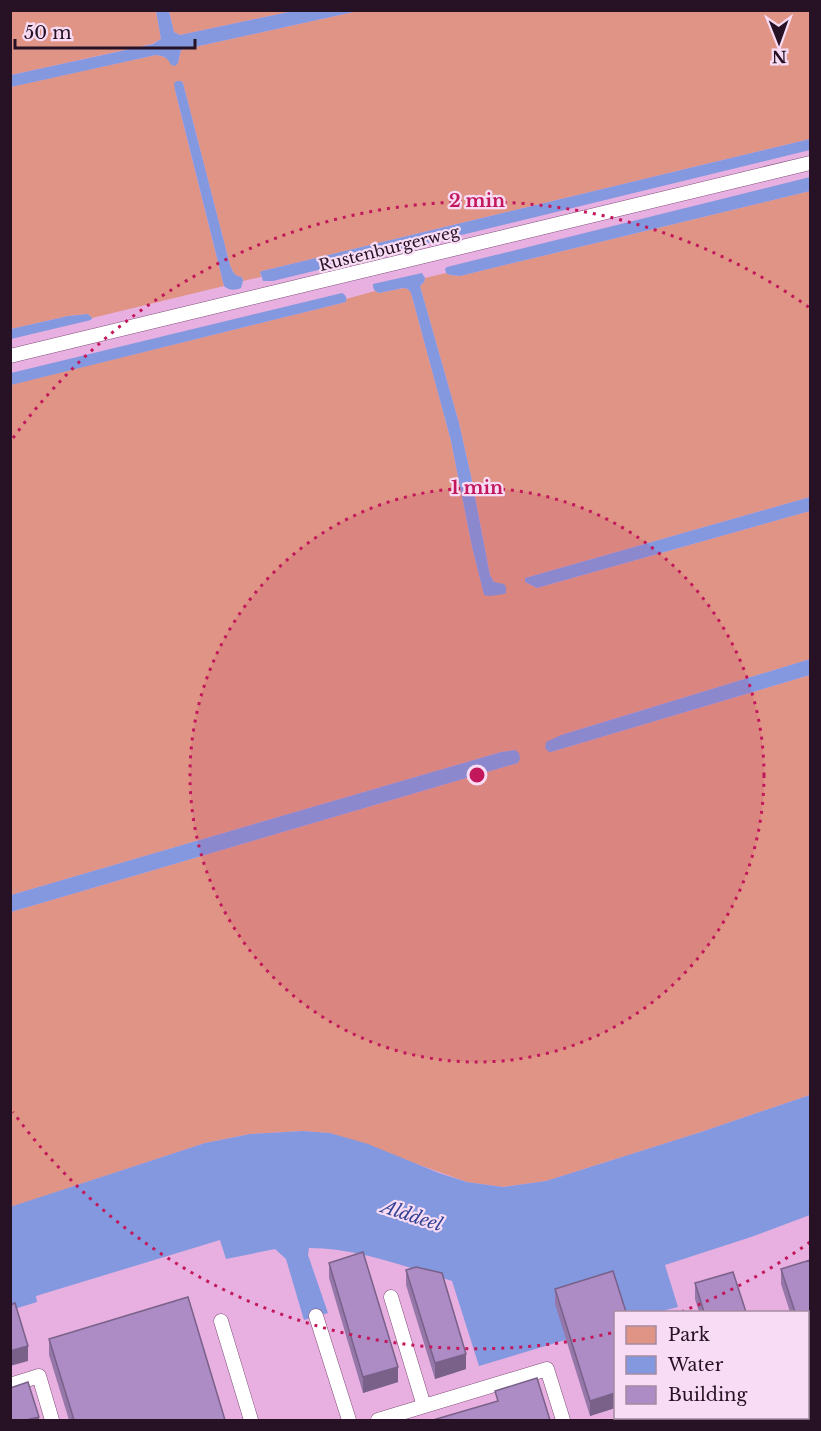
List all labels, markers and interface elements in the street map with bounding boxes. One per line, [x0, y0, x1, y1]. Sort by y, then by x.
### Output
scale bar [15, 12, 195, 50]
north arrow [749, 12, 809, 72]
text: 50 m [24, 22, 72, 44]
text: N [772, 47, 787, 67]
text: 2 min [449, 190, 505, 212]
street label: Rustenburgerweg [317, 221, 462, 275]
text: 1 min [451, 477, 503, 499]
centre of rings [467, 765, 487, 785]
water label: Alddeel [377, 1195, 445, 1236]
legend [614, 1311, 809, 1419]
text: Park [668, 1324, 710, 1346]
text: Water [667, 1354, 724, 1376]
text: Building [668, 1384, 747, 1406]

